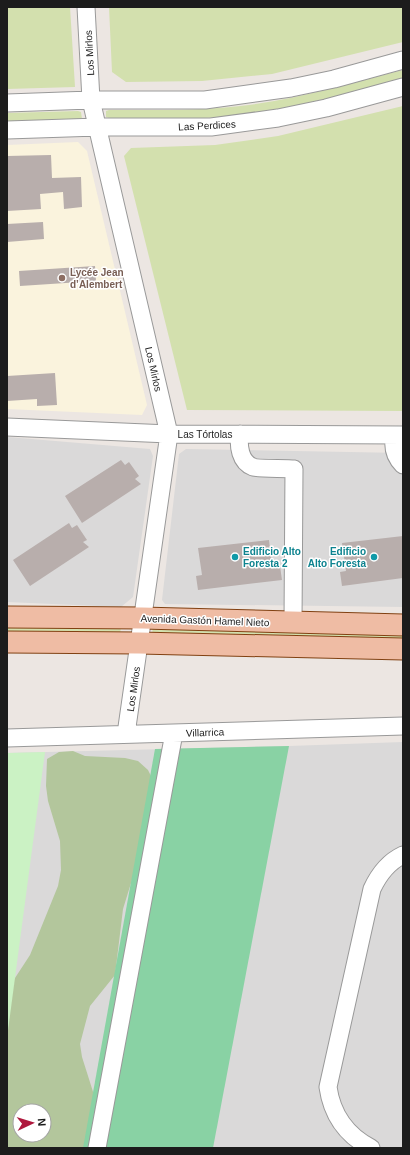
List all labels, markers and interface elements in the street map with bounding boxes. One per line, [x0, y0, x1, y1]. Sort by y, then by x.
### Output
street label: Los Mirlos [83, 30, 96, 76]
street label: Las Perdices [178, 118, 236, 133]
place label: Lycée Jean d’Alembert [70, 267, 124, 290]
marker: Lycée Jean d’Alembert [57, 273, 67, 283]
street label: Los Mirlos [143, 346, 164, 393]
street label: Las Tórtolas [178, 429, 232, 440]
place label: Edificio Alto Foresta 2 [243, 546, 301, 569]
place label: Edificio Alto Foresta [308, 546, 366, 569]
marker: Edificio Alto Foresta 2 [230, 552, 240, 562]
marker: Edificio Alto Foresta [369, 552, 379, 562]
street label: Avenida Gastón Hamel Nieto [140, 613, 270, 628]
street label: Los Mirlos [125, 666, 142, 712]
street label: Villarrica [186, 726, 225, 739]
north arrow [12, 1103, 52, 1143]
text: N [36, 1118, 48, 1127]

